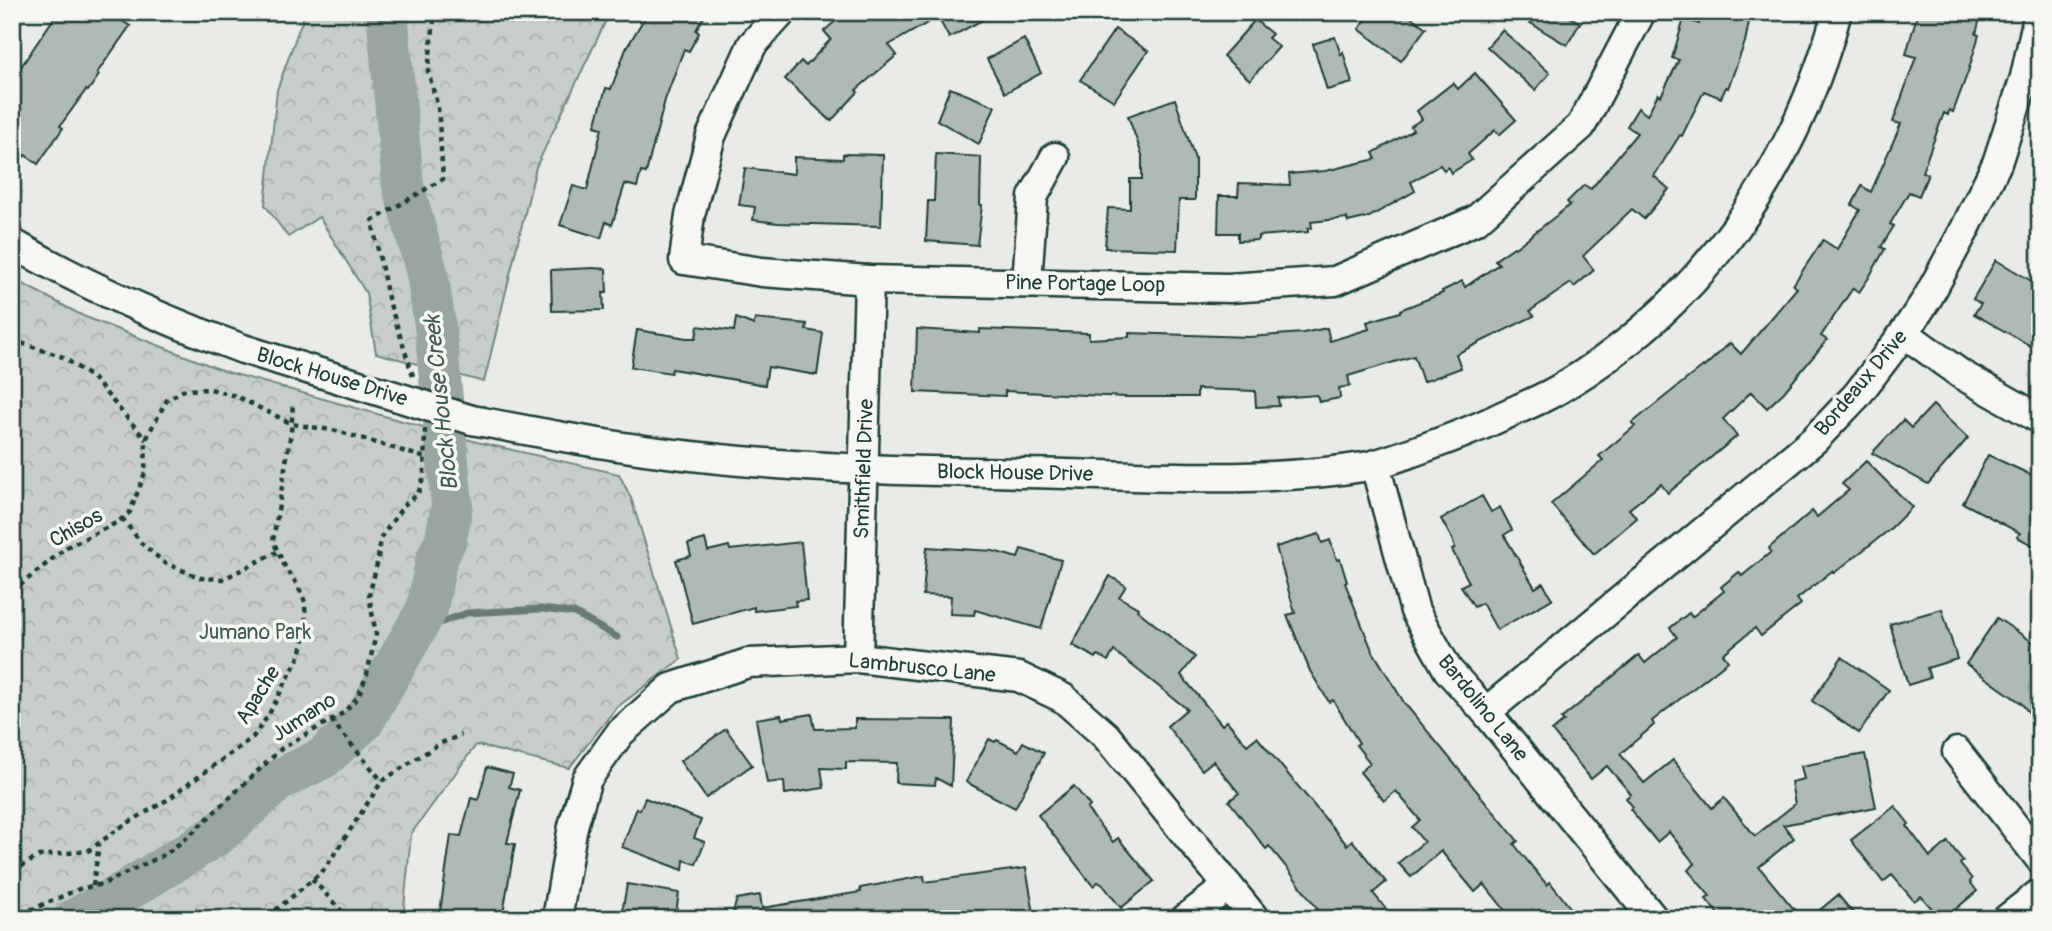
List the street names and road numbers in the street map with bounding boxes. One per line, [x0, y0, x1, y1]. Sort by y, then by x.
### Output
street label: Pine Portage Loop [1005, 269, 1166, 299]
street label: Bordeaux Drive [1809, 324, 1914, 442]
street label: Block House Drive [253, 341, 411, 413]
street label: Smithfield Drive [848, 398, 880, 540]
street label: Block House Drive [937, 458, 1094, 488]
street label: Chisos [45, 502, 108, 554]
street label: Lambrusco Lane [847, 647, 998, 689]
street label: Bardolino Lane [1432, 649, 1535, 767]
street label: Apache [230, 660, 287, 729]
street label: Jumano [267, 686, 341, 748]

